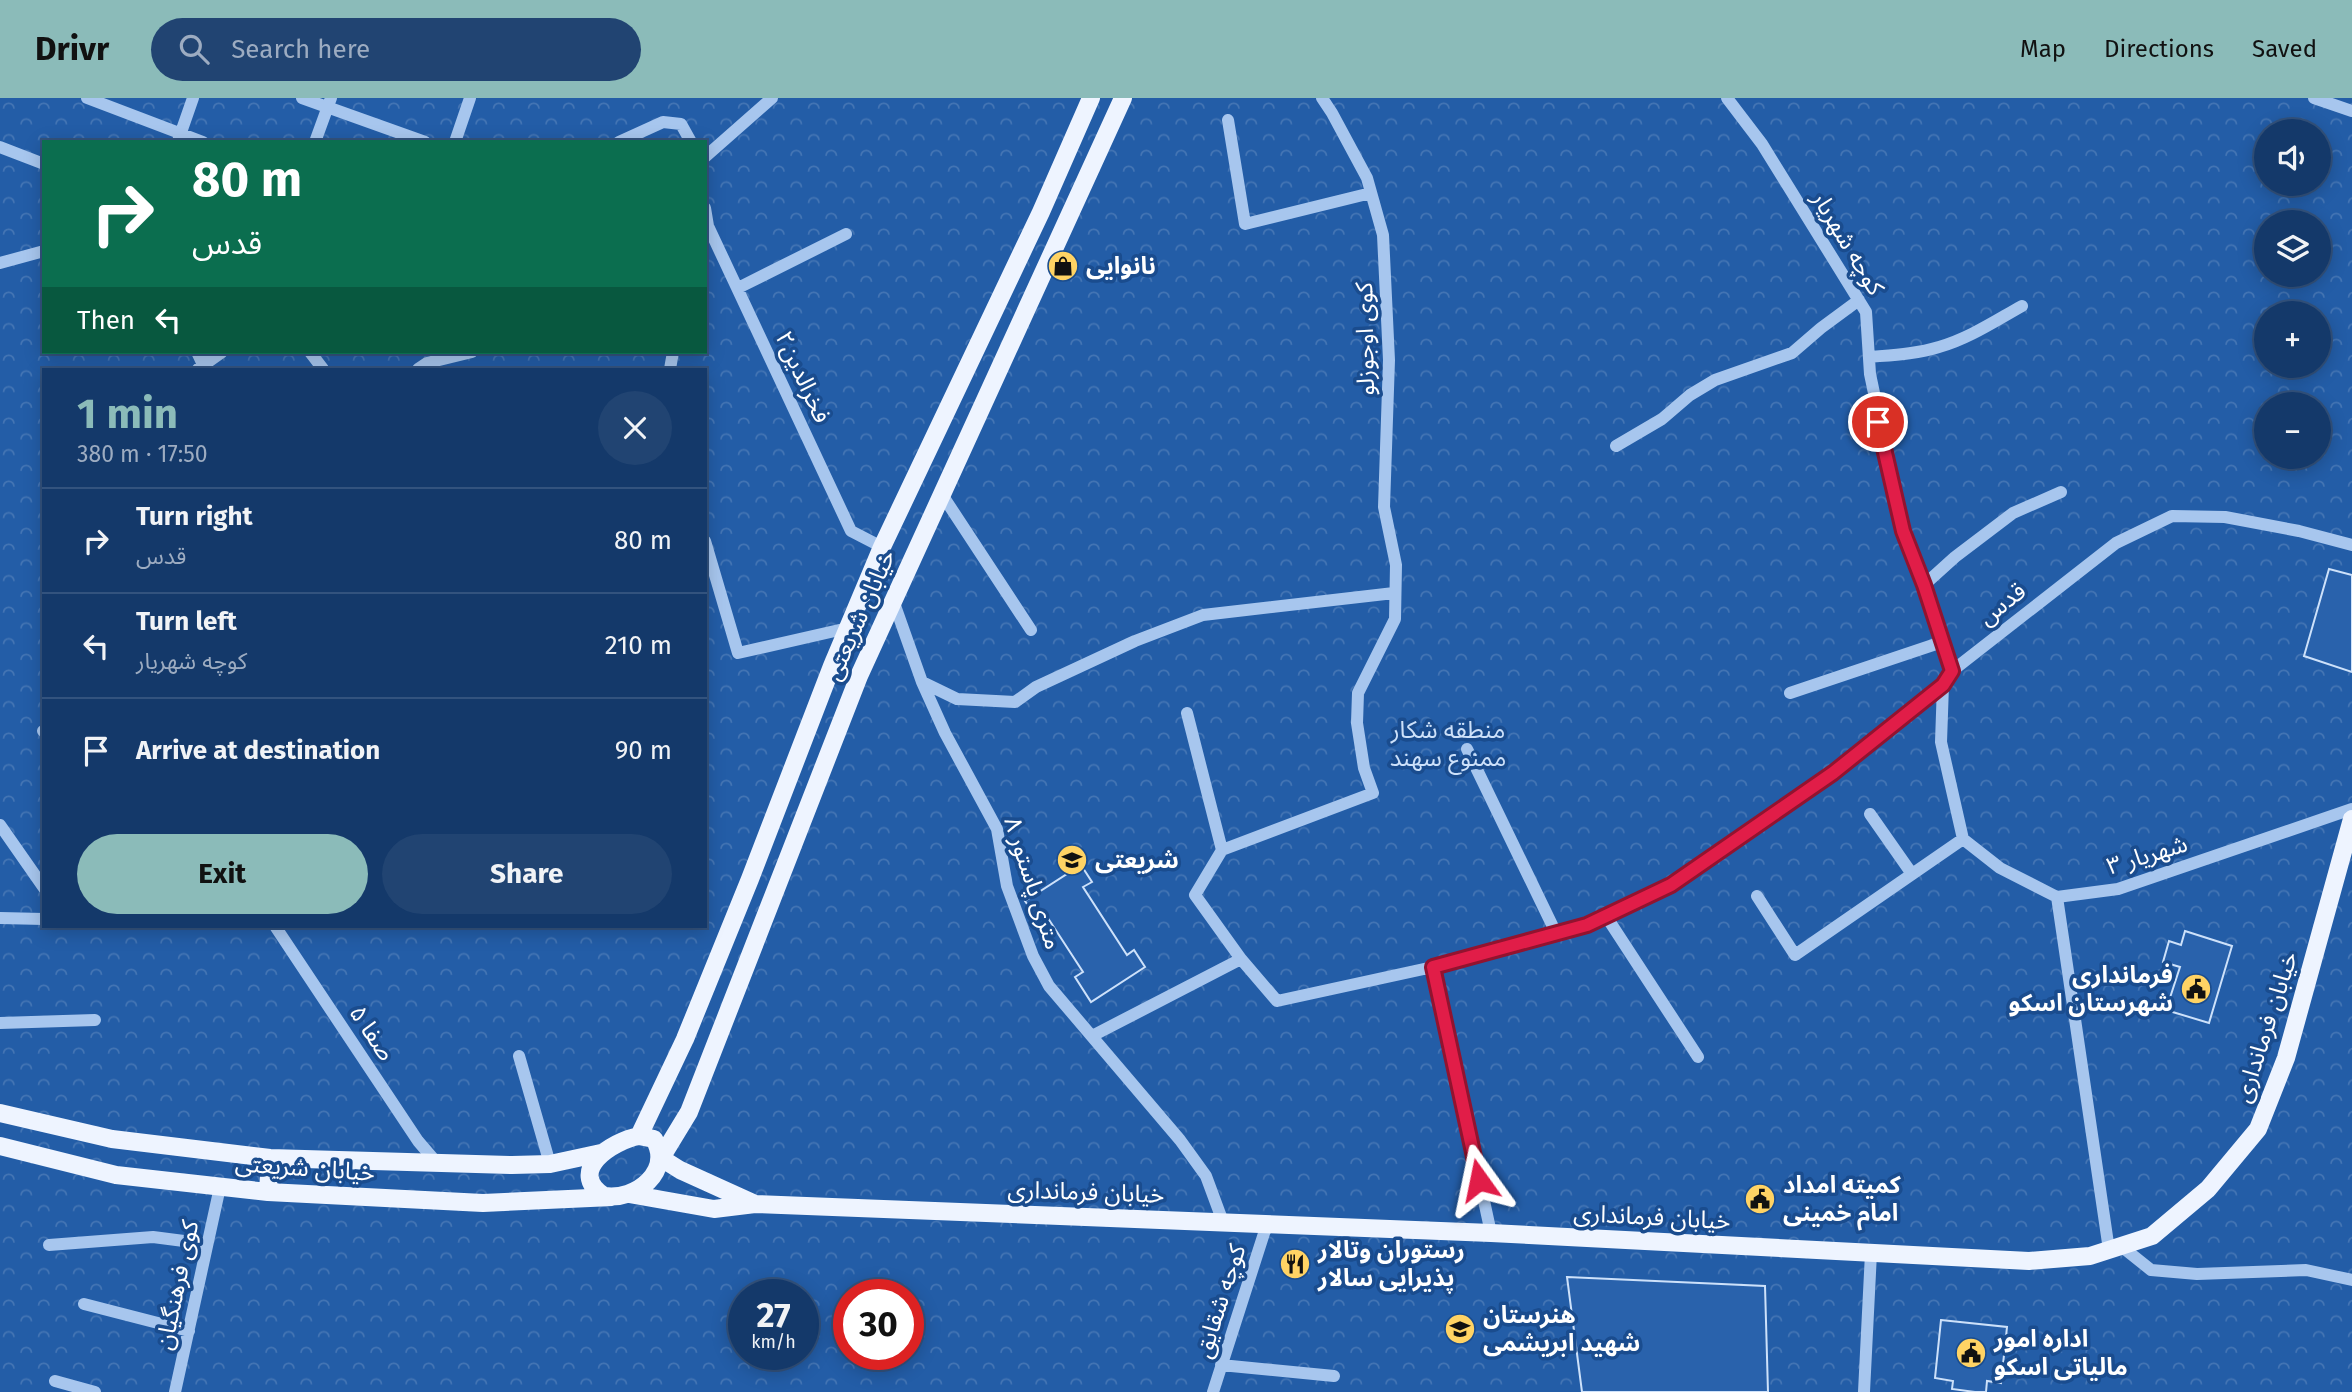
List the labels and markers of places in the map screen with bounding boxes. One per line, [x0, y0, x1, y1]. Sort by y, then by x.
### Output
shop icon: نانوایی [1046, 249, 1080, 283]
place label: نانوایی [1086, 252, 1156, 280]
pin [1848, 392, 1908, 452]
school or university icon: شریعتی [1055, 843, 1089, 877]
place label: شریعتی [1095, 846, 1179, 874]
place label: فرمانداری شهرستان اسکو [2009, 961, 2173, 1017]
public building icon: فرمانداری شهرستان اسکو [2179, 972, 2213, 1006]
place label: کمیته امداد امام خمینی [1783, 1171, 1902, 1231]
public building icon: کمیته امداد امام خمینی [1743, 1182, 1777, 1216]
place label: رستوران وتالار پذیرایی سالار [1317, 1236, 1465, 1294]
restaurant icon: رستوران وتالار پذیرایی سالار [1278, 1247, 1312, 1281]
place label: هنرستان شهید ابریشمی [1483, 1301, 1640, 1357]
school or university icon: هنرستان شهید ابریشمی [1443, 1312, 1477, 1346]
place label: اداره امور مالیاتی اسکو [1993, 1325, 2128, 1381]
public building icon: اداره امور مالیاتی اسکو [1954, 1336, 1988, 1370]

